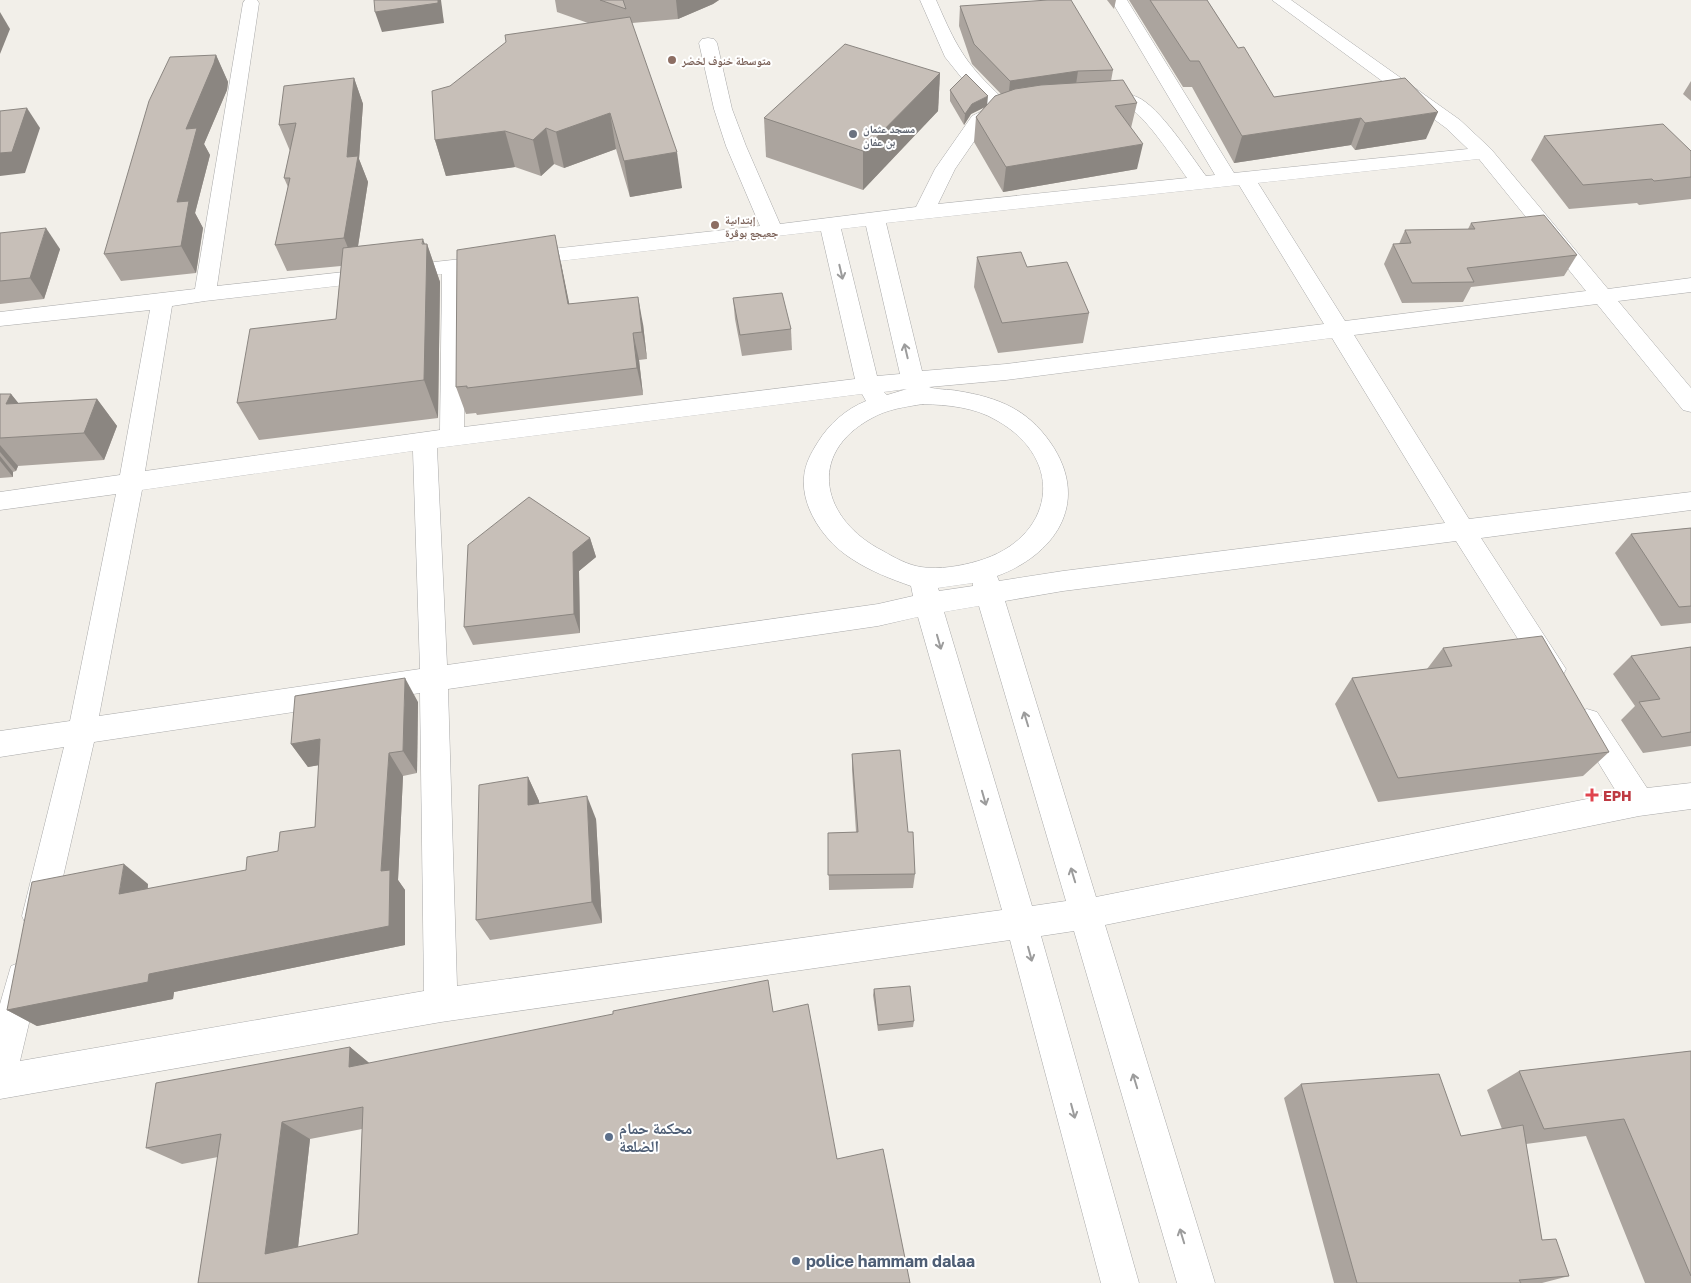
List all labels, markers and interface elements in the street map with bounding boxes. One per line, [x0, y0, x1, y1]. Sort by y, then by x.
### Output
marker: متوسطة خنوف لخضر [666, 54, 678, 66]
place label: متوسطة خنوف لخضر [681, 54, 771, 68]
place label: مسجد عثمان بن عفان [863, 122, 915, 150]
marker: مسجد عثمان بن عفان [847, 128, 859, 140]
place label: إبتداىية جعيجع بوڨرة [725, 213, 778, 241]
marker: إبتداىية جعيجع بوڨرة [709, 219, 721, 231]
one-way arrow [837, 263, 846, 279]
one-way arrow [901, 343, 910, 359]
one-way arrow [934, 634, 944, 650]
one-way arrow [1020, 712, 1030, 728]
place label: EPH [1603, 787, 1632, 804]
marker: EPH [1585, 788, 1599, 802]
one-way arrow [980, 790, 990, 806]
one-way arrow [1067, 867, 1077, 883]
one-way arrow [1025, 946, 1035, 962]
one-way arrow [1129, 1073, 1139, 1089]
one-way arrow [1068, 1102, 1078, 1118]
place label: محكمة حمام الضلعة [619, 1118, 692, 1156]
marker: محكمة حمام الضلعة [603, 1131, 615, 1143]
one-way arrow [1176, 1229, 1186, 1245]
place label: police hammam dalaa [806, 1251, 975, 1271]
marker: police hammam dalaa [790, 1255, 802, 1267]

